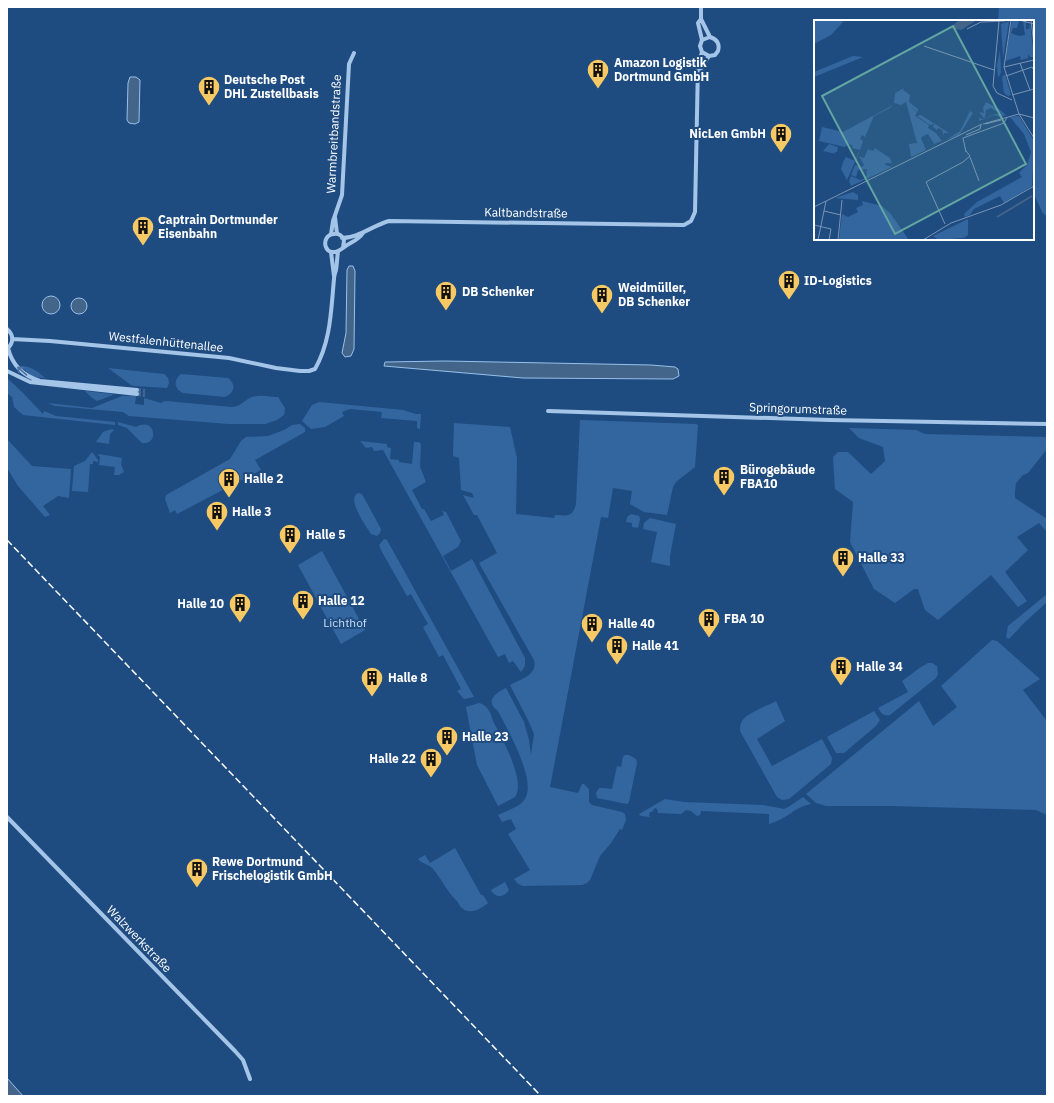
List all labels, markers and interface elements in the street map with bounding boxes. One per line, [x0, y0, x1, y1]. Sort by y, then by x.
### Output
inset map [814, 20, 1034, 240]
place label: Amazon Logistik Dortmund GmbH [614, 55, 709, 84]
building icon: Amazon Logistik Dortmund GmbH [585, 57, 611, 90]
place label: Deutsche Post DHL Zustellbasis [224, 72, 319, 101]
building icon: Deutsche Post DHL Zustellbasis [196, 74, 222, 107]
street label: Warmbreitbandstraße [323, 74, 344, 194]
building icon: NicLen GmbH [768, 121, 794, 154]
place label: NicLen GmbH [689, 126, 766, 141]
street label: Kaltbandstraße [484, 204, 568, 221]
place label: Captrain Dortmunder Eisenbahn [158, 212, 278, 241]
building icon: Captrain Dortmunder Eisenbahn [130, 214, 156, 247]
building icon: ID-Logistics [776, 268, 802, 301]
place label: ID-Logistics [804, 273, 872, 288]
building icon: DB Schenker [433, 279, 459, 312]
place label: Weidmüller, DB Schenker [618, 280, 690, 309]
building icon: Weidmüller, DB Schenker [589, 282, 615, 315]
place label: DB Schenker [462, 284, 534, 299]
street label: Westfalenhüttenallee [108, 328, 225, 355]
one-way arrow [17, 366, 27, 375]
street label: Springorumstraße [749, 399, 848, 418]
place label: Bürogebäude FBA10 [740, 462, 816, 491]
building icon: Bürogebäude FBA10 [711, 464, 737, 497]
building icon: Halle 2 [216, 466, 242, 499]
place label: Halle 2 [244, 471, 283, 486]
building icon: Halle 3 [204, 499, 230, 532]
place label: Halle 3 [232, 504, 271, 519]
building icon: Halle 5 [277, 522, 303, 555]
place label: Halle 5 [306, 527, 345, 542]
building icon: Halle 33 [830, 545, 856, 578]
place label: Halle 33 [858, 550, 905, 565]
building icon: Halle 12 [290, 588, 316, 621]
building icon: Halle 10 [227, 591, 253, 624]
place label: Halle 12 [318, 593, 365, 608]
place label: Halle 10 [177, 596, 224, 611]
building icon: FBA 10 [696, 606, 722, 639]
building icon: Halle 40 [579, 611, 605, 644]
place label: FBA 10 [724, 611, 764, 626]
park label: Lichthof [323, 615, 367, 630]
place label: Halle 40 [608, 616, 655, 631]
building icon: Halle 41 [604, 633, 630, 666]
place label: Halle 41 [632, 638, 679, 653]
building icon: Halle 34 [828, 654, 854, 687]
place label: Halle 34 [856, 659, 903, 674]
building icon: Halle 8 [359, 665, 385, 698]
place label: Halle 8 [388, 670, 427, 685]
building icon: Halle 23 [434, 724, 460, 757]
place label: Halle 23 [462, 729, 509, 744]
building icon: Halle 22 [418, 746, 444, 779]
place label: Halle 22 [369, 751, 416, 766]
place label: Rewe Dortmund Frischelogistik GmbH [212, 854, 333, 883]
building icon: Rewe Dortmund Frischelogistik GmbH [184, 856, 210, 889]
street label: Walzwerkstraße [104, 902, 175, 976]

